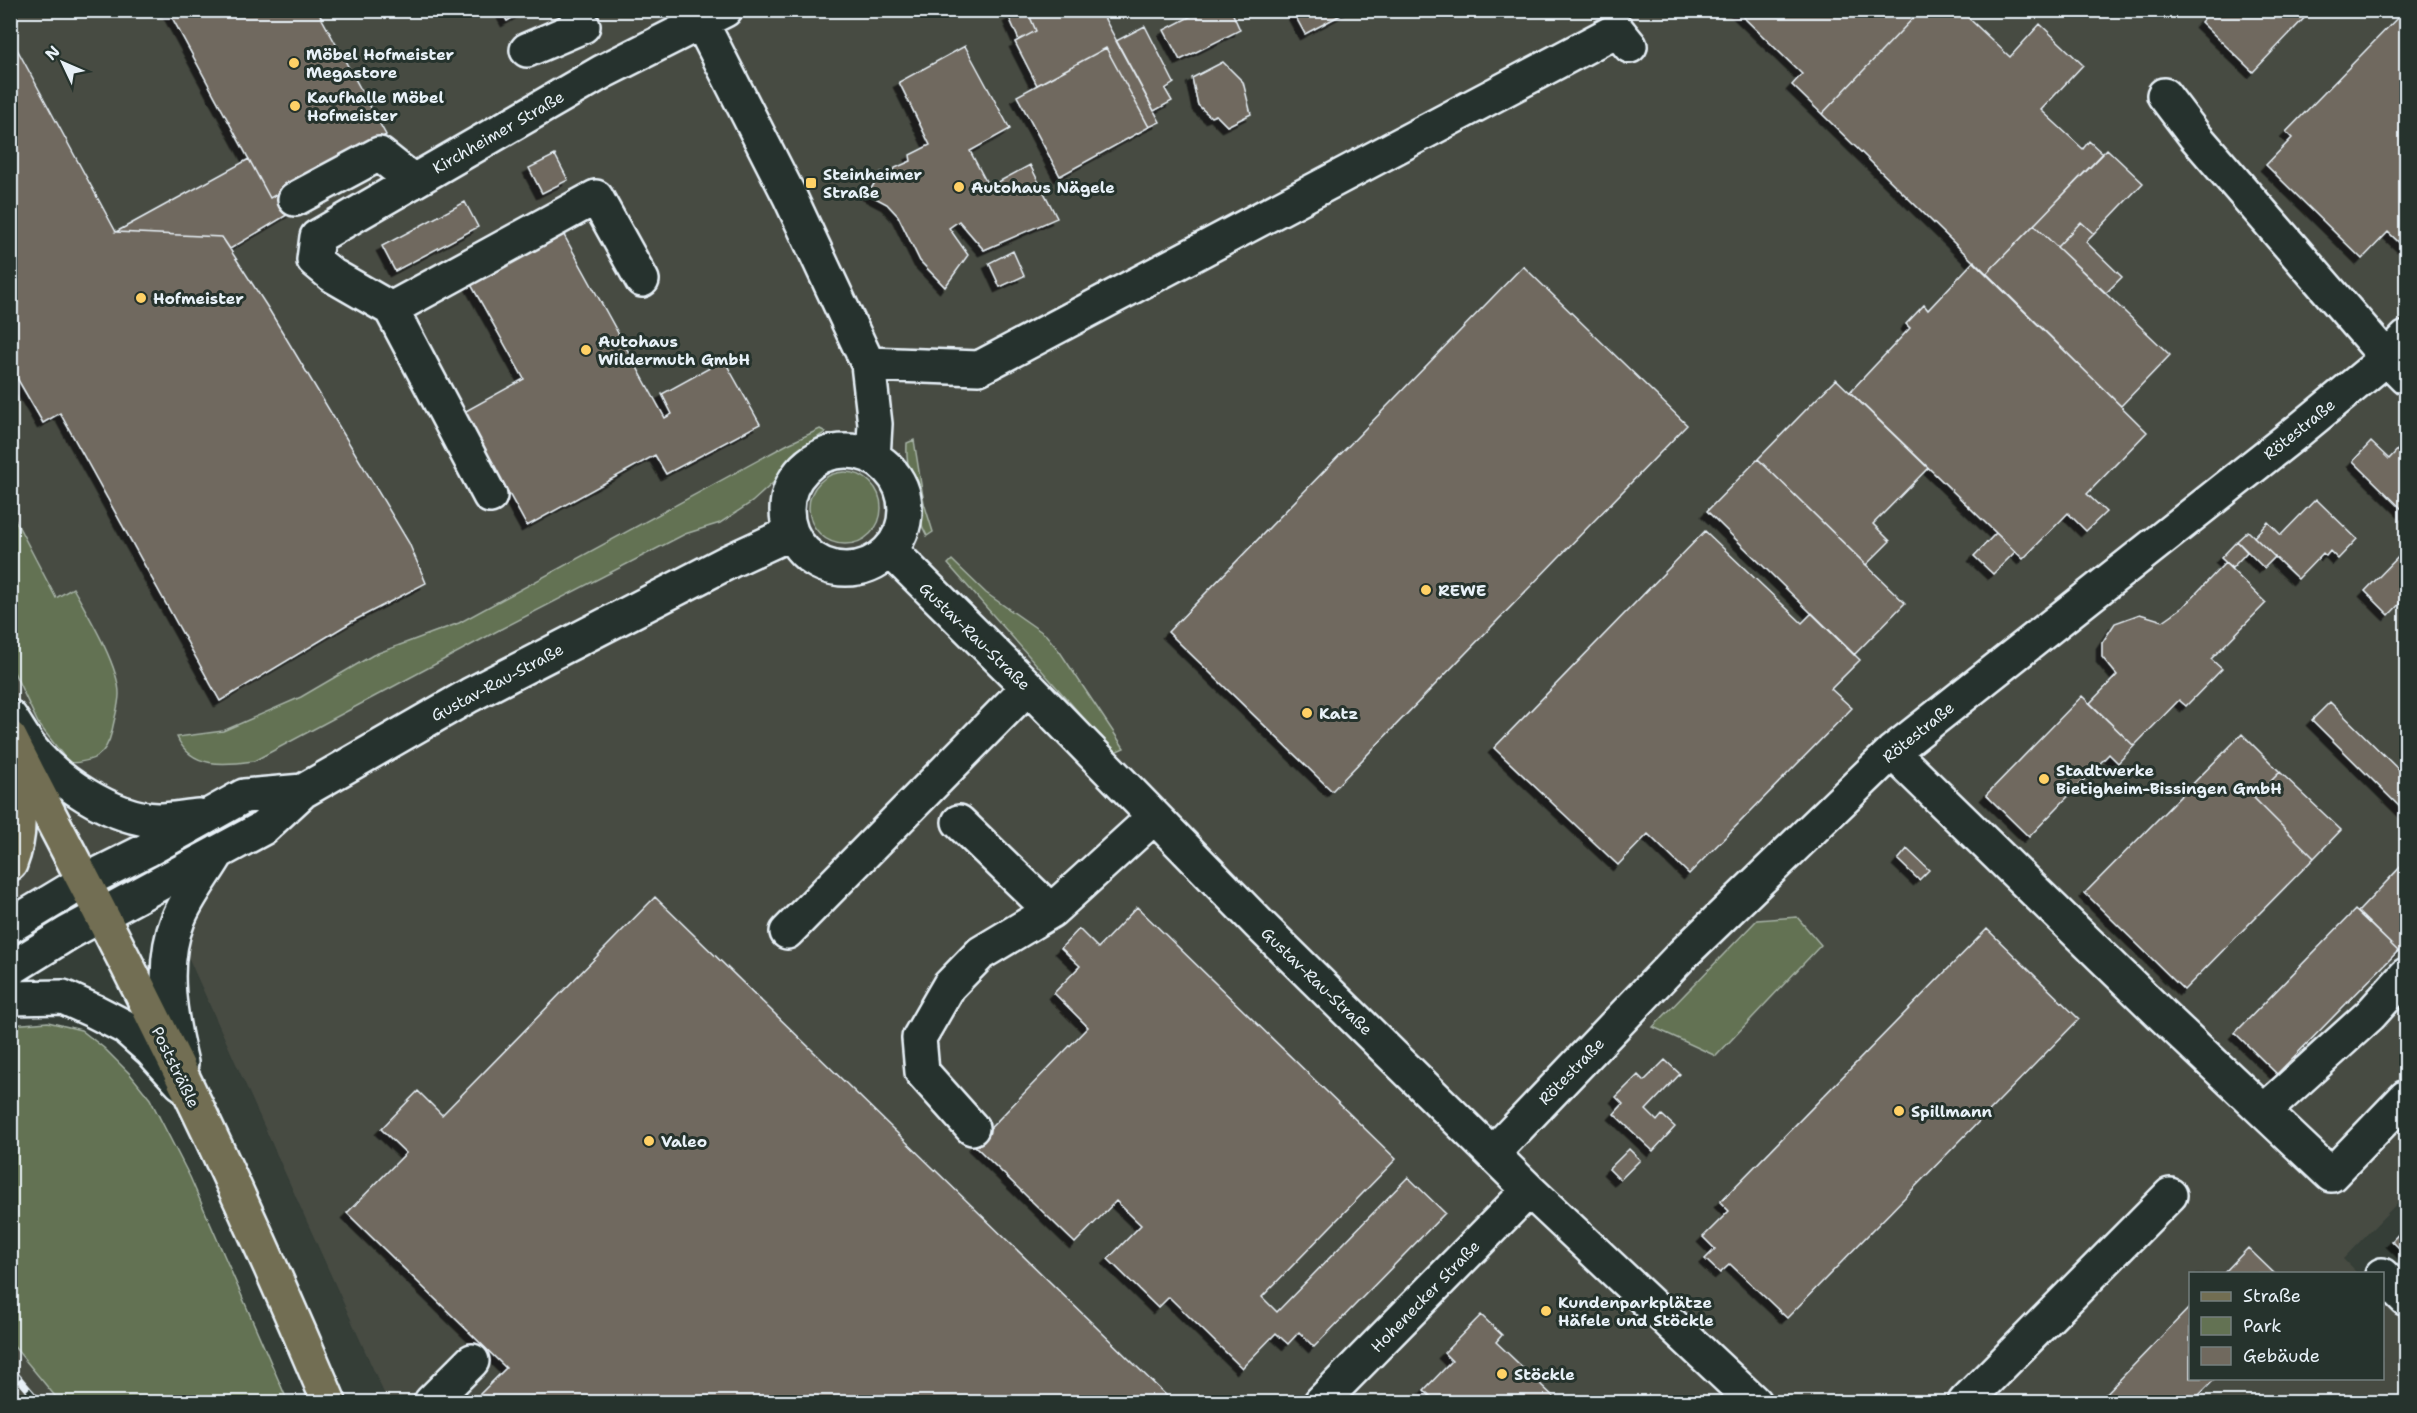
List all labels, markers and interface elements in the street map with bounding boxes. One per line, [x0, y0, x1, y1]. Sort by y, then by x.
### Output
north arrow [33, 33, 93, 93]
text: N [41, 41, 65, 65]
place label: Möbel Hofmeister Megastore [306, 44, 455, 83]
marker: Möbel Hofmeister Megastore [287, 56, 301, 70]
street label: Kirchheimer Straße [429, 86, 568, 179]
place label: Kaufhalle Möbel Hofmeister [307, 87, 444, 126]
marker: Kaufhalle Möbel Hofmeister [288, 99, 302, 113]
place label: Steinheimer Straße [823, 164, 923, 203]
marker: Steinheimer Straße [804, 176, 818, 190]
place label: Autohaus Nägele [971, 177, 1115, 198]
marker: Autohaus Nägele [952, 180, 966, 194]
place label: Hofmeister [153, 288, 244, 309]
marker: Hofmeister [134, 291, 148, 305]
place label: Autohaus Wildermuth GmbH [598, 331, 750, 370]
marker: Autohaus Wildermuth GmbH [579, 343, 593, 357]
street label: Rötestraße [2259, 394, 2339, 465]
street label: Gustav-Rau-Straße [915, 578, 1035, 695]
place label: REWE [1438, 580, 1486, 601]
marker: REWE [1419, 583, 1433, 597]
street label: Gustav-Rau-Straße [427, 639, 567, 726]
street label: Rötestraße [1878, 697, 1958, 768]
place label: Katz [1319, 703, 1359, 724]
marker: Katz [1300, 706, 1314, 720]
place label: Stadtwerke Bietigheim-Bissingen GmbH [2056, 760, 2282, 799]
marker: Stadtwerke Bietigheim-Bissingen GmbH [2037, 772, 2051, 786]
street label: Gustav-Rau-Straße [1257, 923, 1377, 1040]
street label: Poststräßle [147, 1023, 204, 1111]
street label: Rötestraße [1534, 1033, 1609, 1110]
place label: Spillmann [1911, 1101, 1993, 1122]
marker: Spillmann [1892, 1104, 1906, 1118]
place label: Valeo [661, 1131, 707, 1152]
marker: Valeo [642, 1134, 656, 1148]
street label: Hohenecker Straße [1366, 1236, 1484, 1357]
legend [2189, 1272, 2384, 1380]
text: Straße [2243, 1284, 2301, 1308]
place label: Kundenparkplätze Häfele und Stöckle [1558, 1292, 1714, 1331]
marker: Kundenparkplätze Häfele und Stöckle [1539, 1304, 1553, 1318]
text: Park [2243, 1314, 2282, 1338]
text: Gebäude [2243, 1344, 2320, 1368]
place label: Stöckle [1514, 1364, 1575, 1385]
marker: Stöckle [1495, 1367, 1509, 1381]

